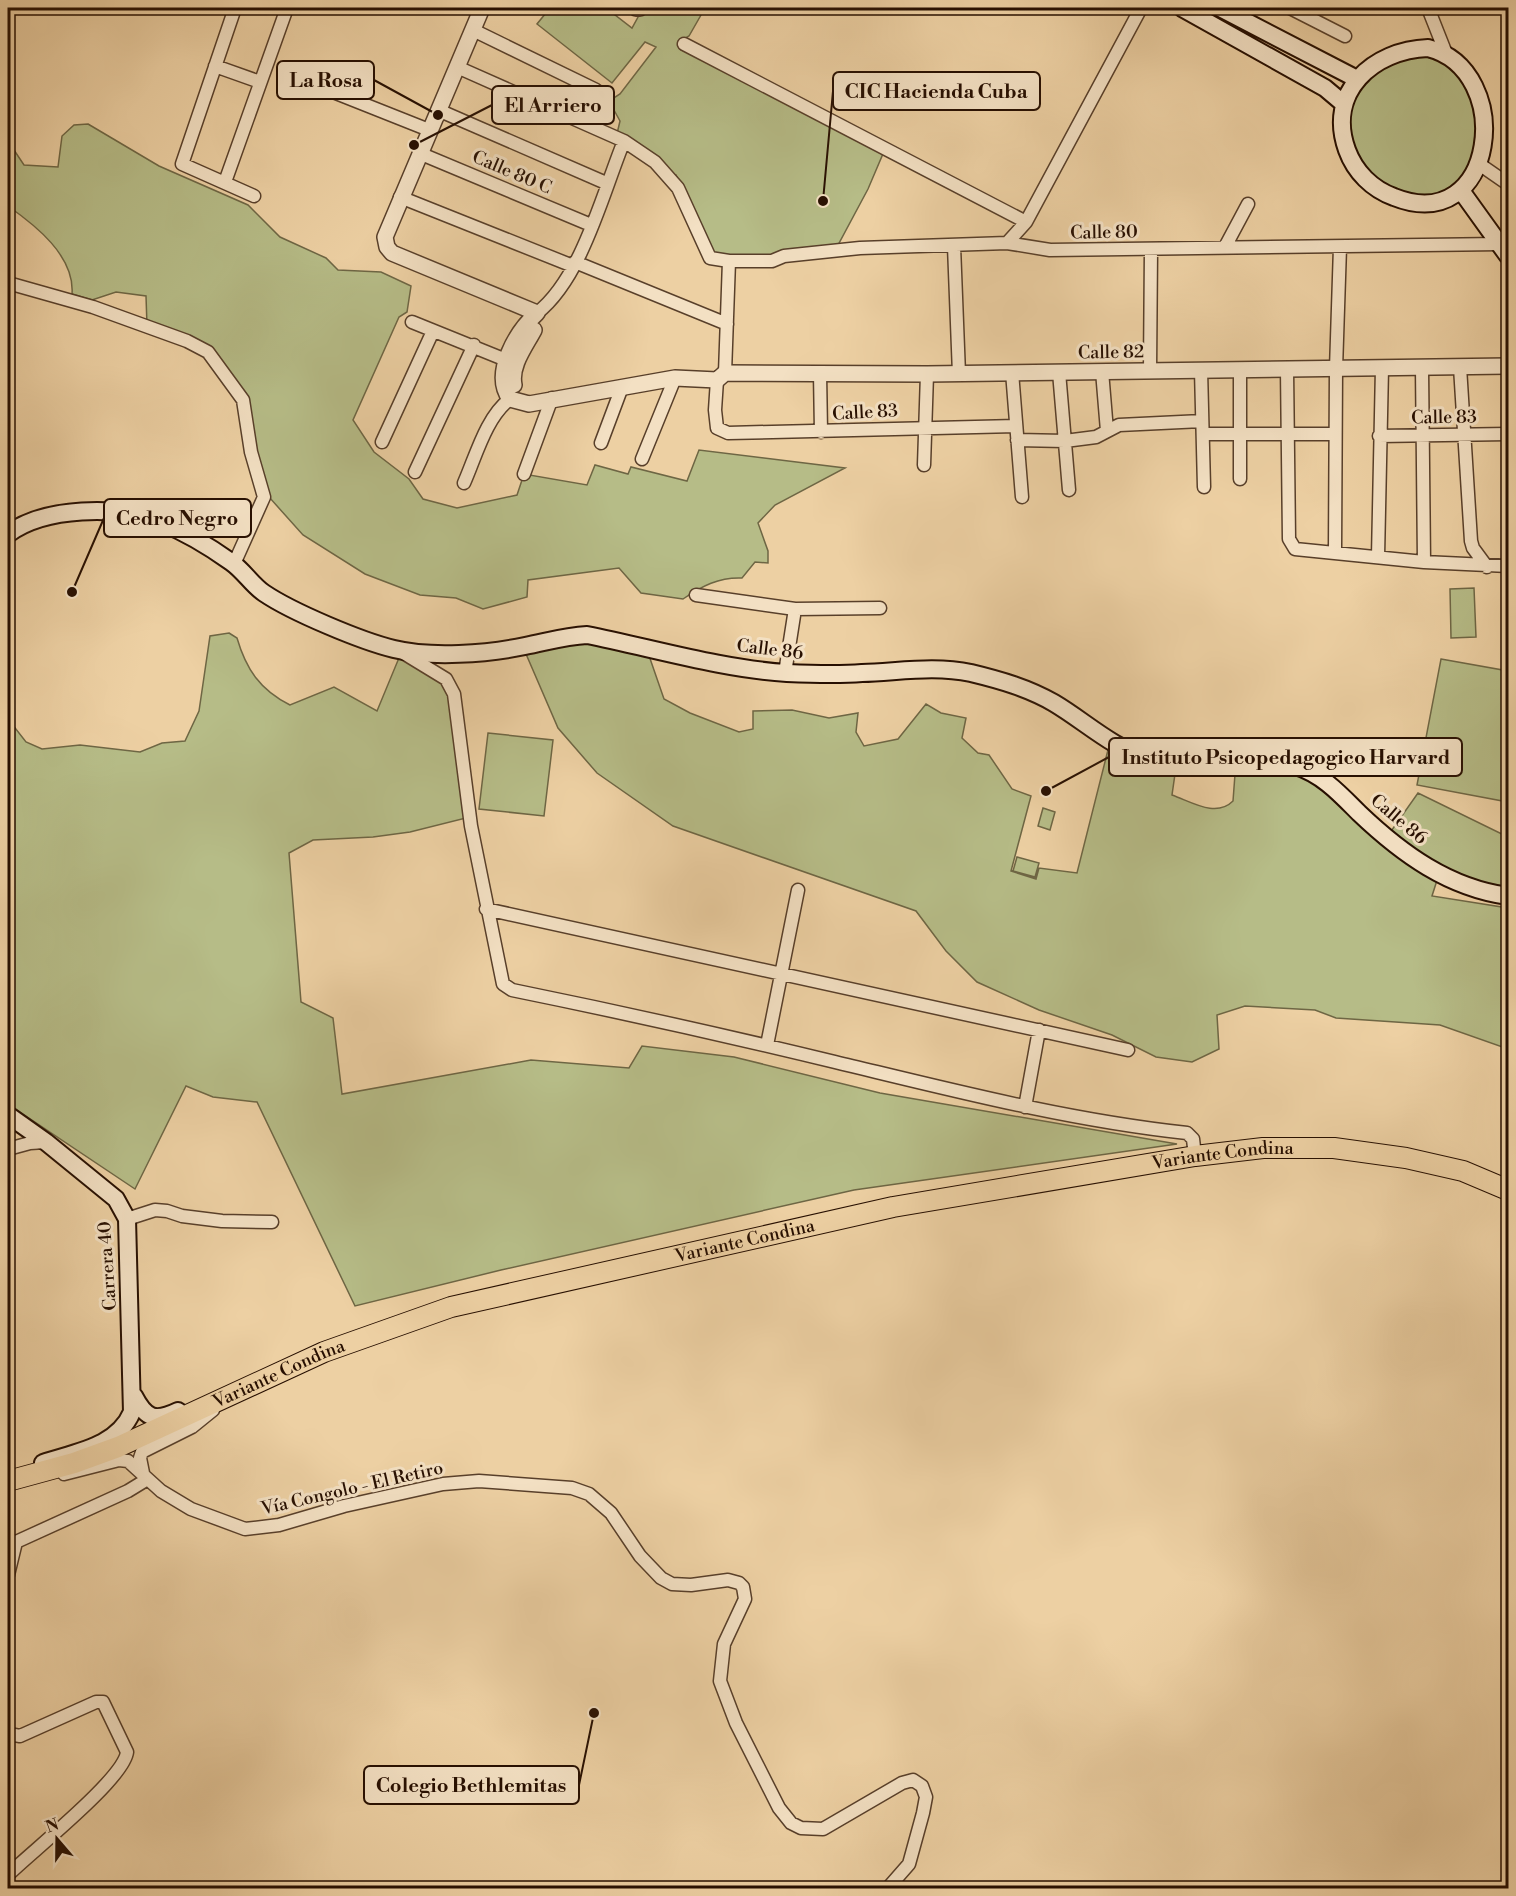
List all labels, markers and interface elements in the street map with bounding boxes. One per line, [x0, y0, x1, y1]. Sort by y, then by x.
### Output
callout: La Rosa [277, 61, 374, 99]
text: La Rosa [289, 69, 363, 94]
callout: CIC Hacienda Cuba [833, 72, 1040, 110]
text: CIC Hacienda Cuba [844, 80, 1028, 105]
callout: El Arriero [492, 86, 614, 124]
text: El Arriero [504, 94, 602, 119]
street label: Calle 80 C [469, 145, 555, 199]
street label: Calle 80 [1070, 220, 1138, 245]
street label: Calle 82 [1078, 340, 1144, 365]
street label: Calle 83 [832, 399, 899, 426]
street label: Calle 83 [1411, 405, 1477, 430]
callout: Cedro Negro [104, 499, 251, 537]
text: Cedro Negro [116, 507, 238, 532]
street label: Calle 86 [735, 634, 805, 665]
callout: Instituto Psicopedagogico Harvard [1109, 738, 1462, 776]
text: Instituto Psicopedagogico Harvard [1122, 746, 1451, 771]
street label: Calle 86 [1366, 789, 1432, 850]
street label: Variante Condina [1149, 1136, 1295, 1175]
street label: Variante Condina [672, 1214, 818, 1268]
street label: Carrera 40 [93, 1220, 122, 1311]
street label: Variante Condina [208, 1334, 349, 1414]
street label: Vía Congolo - El Retiro [258, 1456, 445, 1521]
callout: Colegio Bethlemitas [364, 1766, 579, 1804]
text: Colegio Bethlemitas [376, 1774, 566, 1799]
north arrow [27, 1809, 87, 1869]
text: N [43, 1814, 62, 1837]

